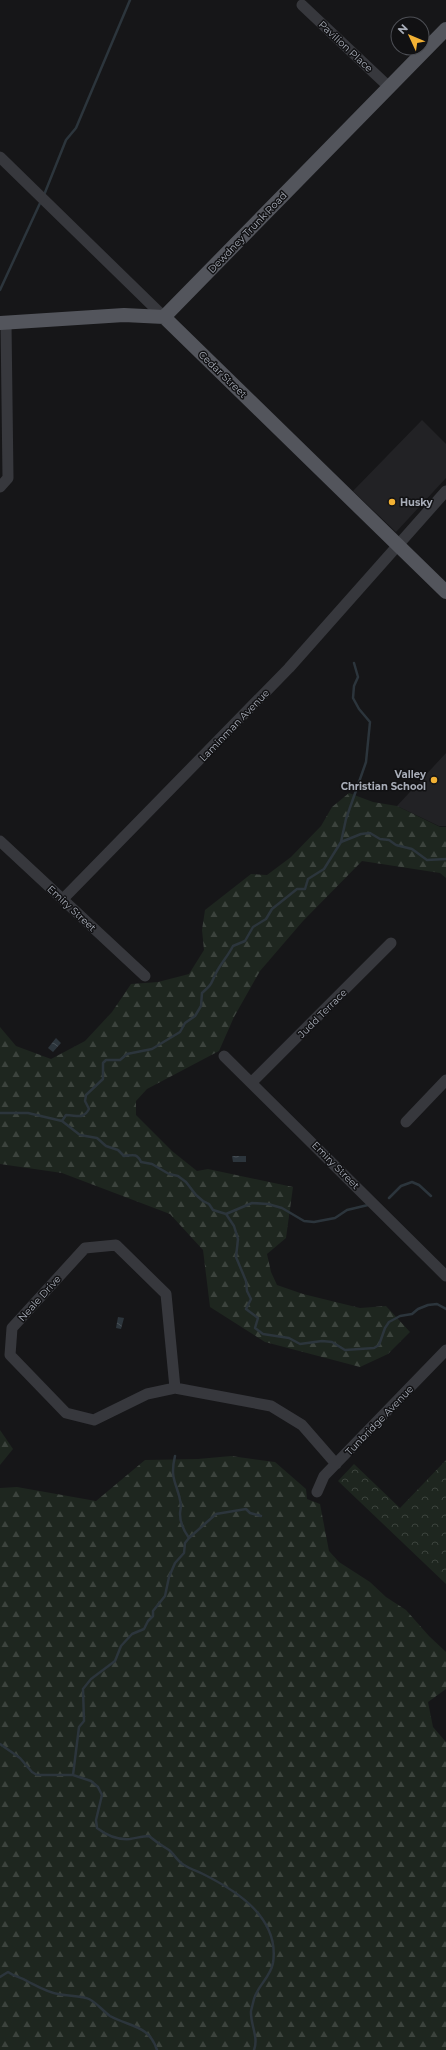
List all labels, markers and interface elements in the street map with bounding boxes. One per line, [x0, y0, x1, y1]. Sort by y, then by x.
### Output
north arrow [390, 16, 430, 56]
street label: Pavilion Place [316, 18, 375, 75]
text: N [395, 21, 411, 37]
street label: Dewdney Trunk Road [205, 189, 290, 276]
street label: Cedar Street [196, 348, 250, 401]
place label: Husky [400, 496, 434, 509]
marker: Husky [387, 497, 397, 507]
street label: Laminman Avenue [197, 686, 272, 764]
place label: Valley Christian School [341, 768, 427, 793]
marker: Valley Christian School [429, 775, 439, 785]
street label: Emiry Street [44, 882, 99, 934]
street label: Judd Terrace [294, 986, 350, 1041]
street label: Emiry Street [309, 1139, 362, 1192]
street label: Neale Drive [15, 1273, 63, 1324]
street label: Tunbridge Avenue [343, 1383, 416, 1458]

